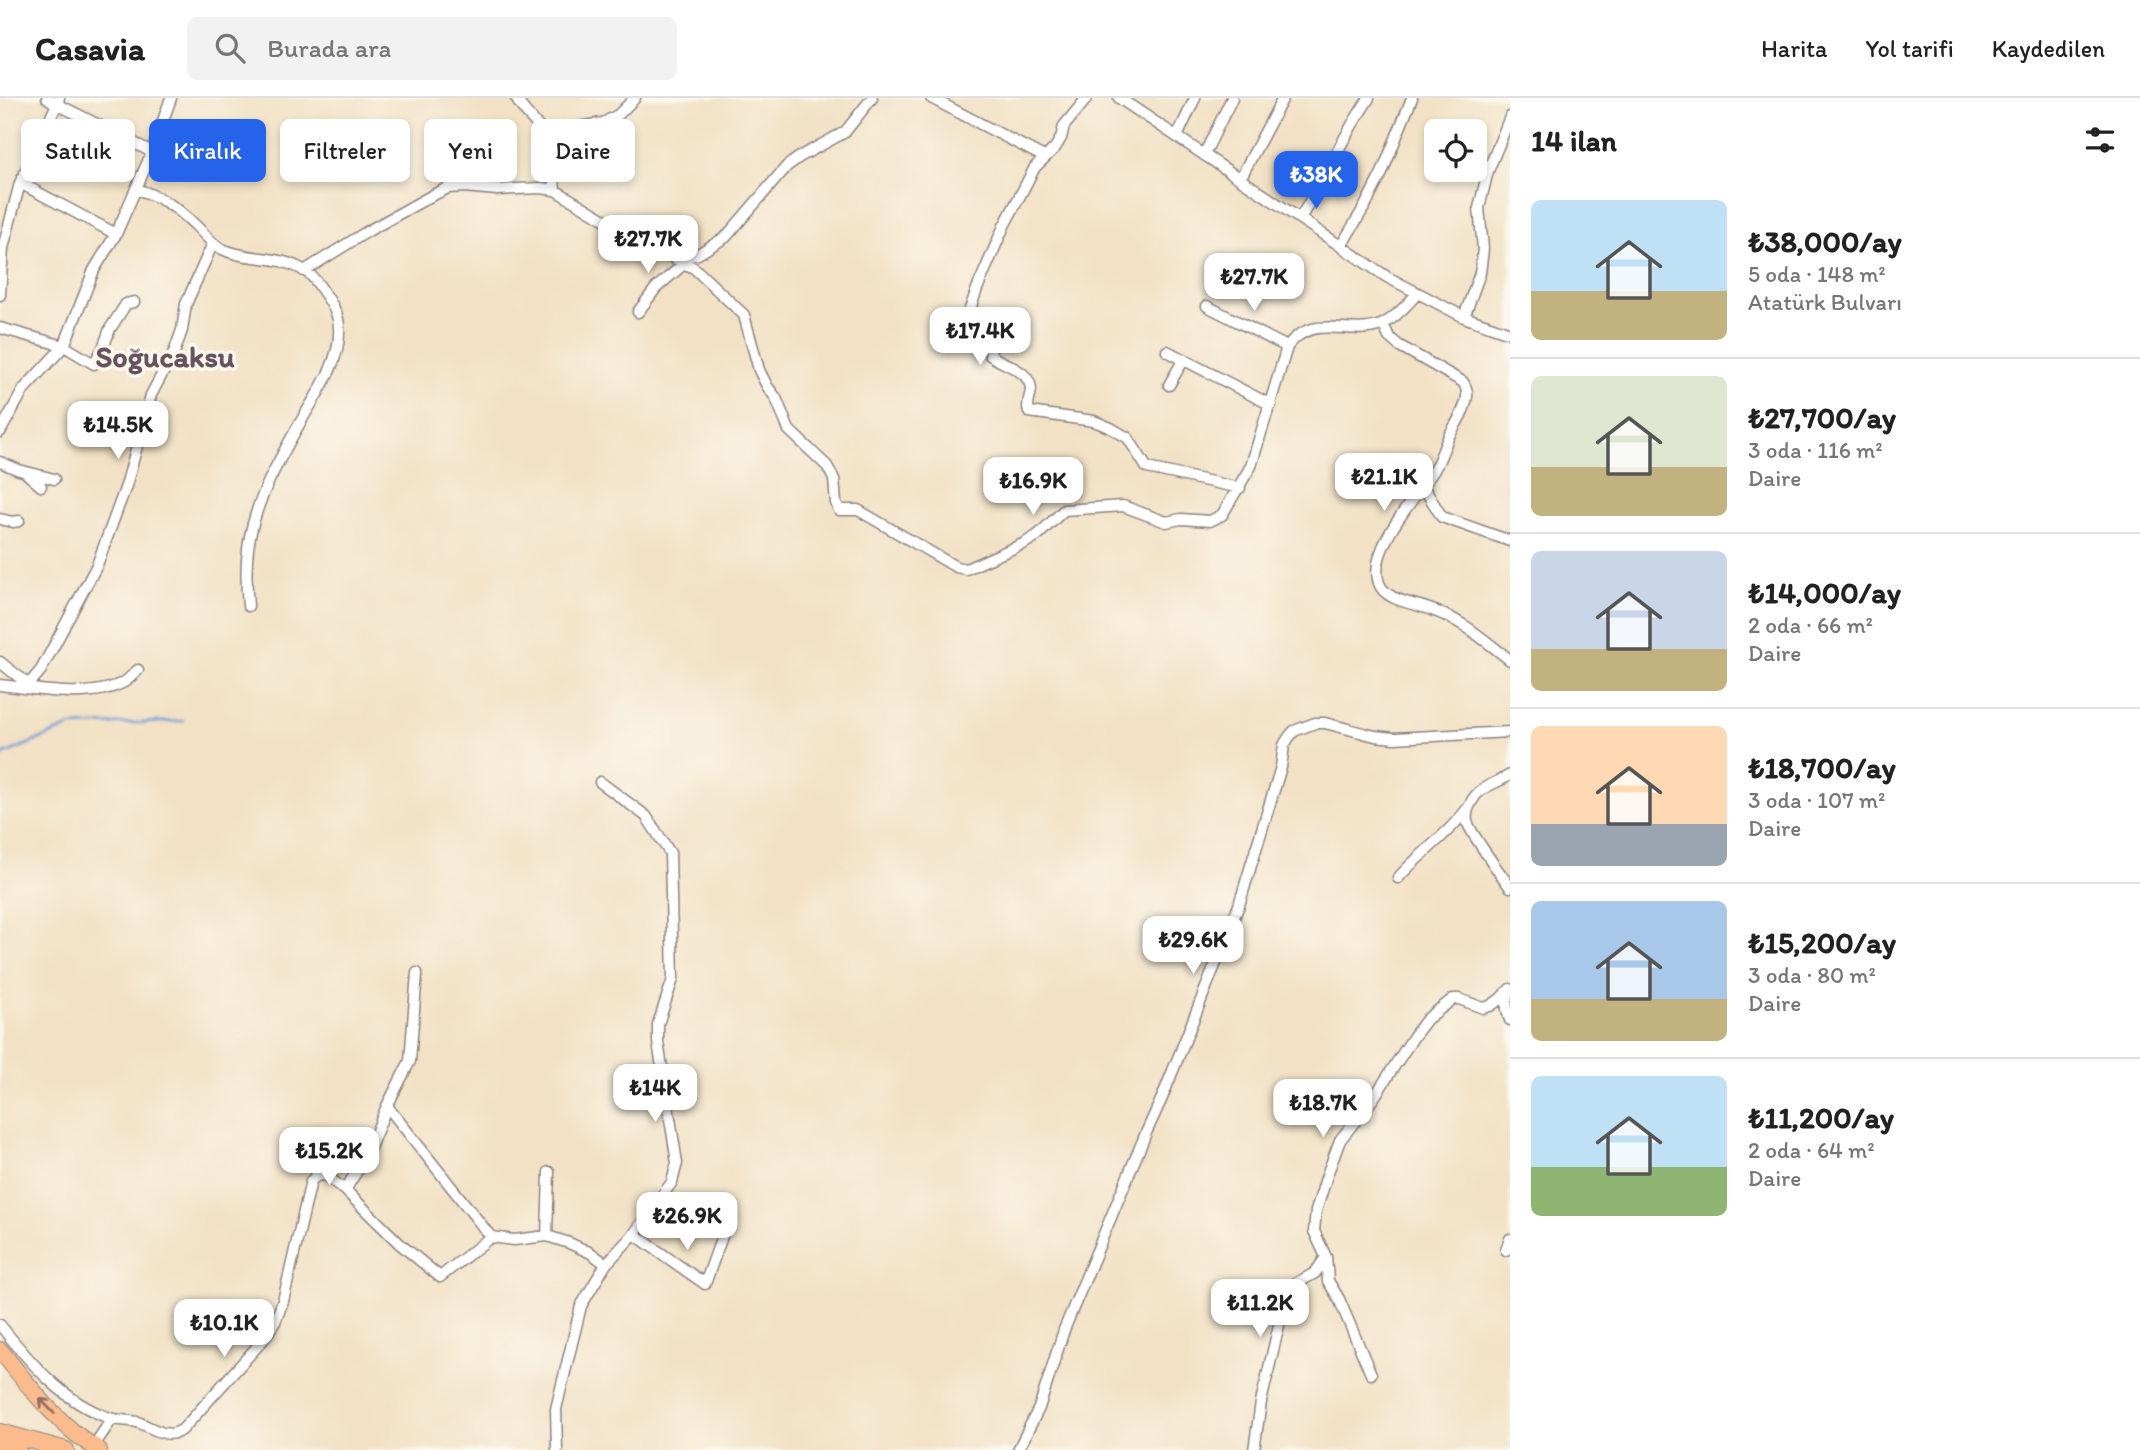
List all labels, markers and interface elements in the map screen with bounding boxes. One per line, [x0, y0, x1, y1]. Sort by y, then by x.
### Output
search box [187, 17, 677, 80]
text: Casavia [35, 29, 145, 68]
icon: search [211, 29, 249, 67]
text: Burada ara [267, 32, 391, 64]
text: Harita [1761, 34, 1827, 63]
text: Yol tarifi [1865, 34, 1954, 63]
text: Kaydedilen [1992, 34, 2105, 63]
chip: Satılık [21, 119, 135, 182]
chip: Kiralık [149, 119, 266, 182]
chip: Filtreler [280, 119, 410, 182]
chip: Yeni [424, 119, 517, 182]
chip: Daire [531, 119, 635, 182]
map controls [1424, 119, 1487, 182]
button: locate [1424, 119, 1487, 182]
icon: filters [2081, 121, 2119, 159]
text: 14 ilan [1531, 122, 1617, 159]
pin: ₺38K [1275, 152, 1357, 211]
text: ₺38K [1290, 160, 1342, 188]
pin: ₺27.7K [591, 216, 705, 275]
text: ₺38,000/ay [1748, 223, 1902, 260]
text: ₺27.7K [614, 224, 682, 252]
icon: home [1587, 228, 1671, 312]
pin: ₺27.7K [1197, 254, 1311, 313]
text: 5 oda · 148 m² [1748, 260, 1886, 288]
text: ₺27.7K [1220, 262, 1288, 290]
text: Atatürk Bulvarı [1748, 288, 1902, 316]
pin: ₺17.4K [923, 308, 1037, 367]
text: ₺17.4K [946, 316, 1014, 344]
district label: Soğucaksu [95, 338, 235, 375]
text: ₺27,700/ay [1748, 399, 1896, 436]
pin: ₺14.5K [61, 402, 175, 461]
icon: home [1587, 404, 1671, 488]
text: ₺14.5K [83, 410, 153, 438]
text: 3 oda · 116 m² [1748, 436, 1883, 464]
pin: ₺21.1K [1327, 454, 1441, 513]
pin: ₺16.9K [976, 458, 1090, 517]
text: ₺21.1K [1351, 462, 1417, 490]
text: Daire [1748, 464, 1801, 492]
text: ₺16.9K [999, 466, 1067, 494]
text: ₺14,000/ay [1748, 574, 1901, 611]
icon: home [1587, 579, 1671, 663]
text: 2 oda · 66 m² [1748, 611, 1873, 639]
text: Daire [1748, 639, 1801, 667]
text: ₺18,700/ay [1748, 749, 1896, 786]
icon: home [1587, 754, 1671, 838]
text: 3 oda · 107 m² [1748, 786, 1885, 814]
text: Daire [1748, 814, 1801, 842]
pin: ₺29.6K [1136, 916, 1250, 976]
text: ₺15,200/ay [1748, 924, 1896, 961]
text: ₺29.6K [1158, 925, 1228, 953]
icon: home [1587, 929, 1671, 1013]
text: 3 oda · 80 m² [1748, 961, 1876, 989]
text: Daire [1748, 989, 1801, 1017]
pin: ₺14K [614, 1065, 696, 1124]
text: ₺14K [629, 1073, 681, 1101]
pin: ₺18.7K [1266, 1080, 1380, 1139]
text: ₺18.7K [1289, 1088, 1357, 1116]
text: ₺11,200/ay [1748, 1099, 1894, 1136]
icon: home [1587, 1104, 1671, 1188]
pin: ₺15.2K [272, 1128, 386, 1187]
text: ₺15.2K [295, 1136, 363, 1164]
text: 2 oda · 64 m² [1748, 1136, 1875, 1164]
text: Daire [1748, 1164, 1801, 1192]
pin: ₺26.9K [630, 1192, 744, 1252]
text: ₺26.9K [652, 1201, 722, 1229]
pin: ₺11.2K [1203, 1280, 1317, 1339]
text: ₺11.2K [1227, 1288, 1293, 1316]
pin: ₺10.1K [167, 1300, 281, 1359]
text: ₺10.1K [190, 1308, 258, 1336]
one-way arrow [39, 1398, 56, 1415]

